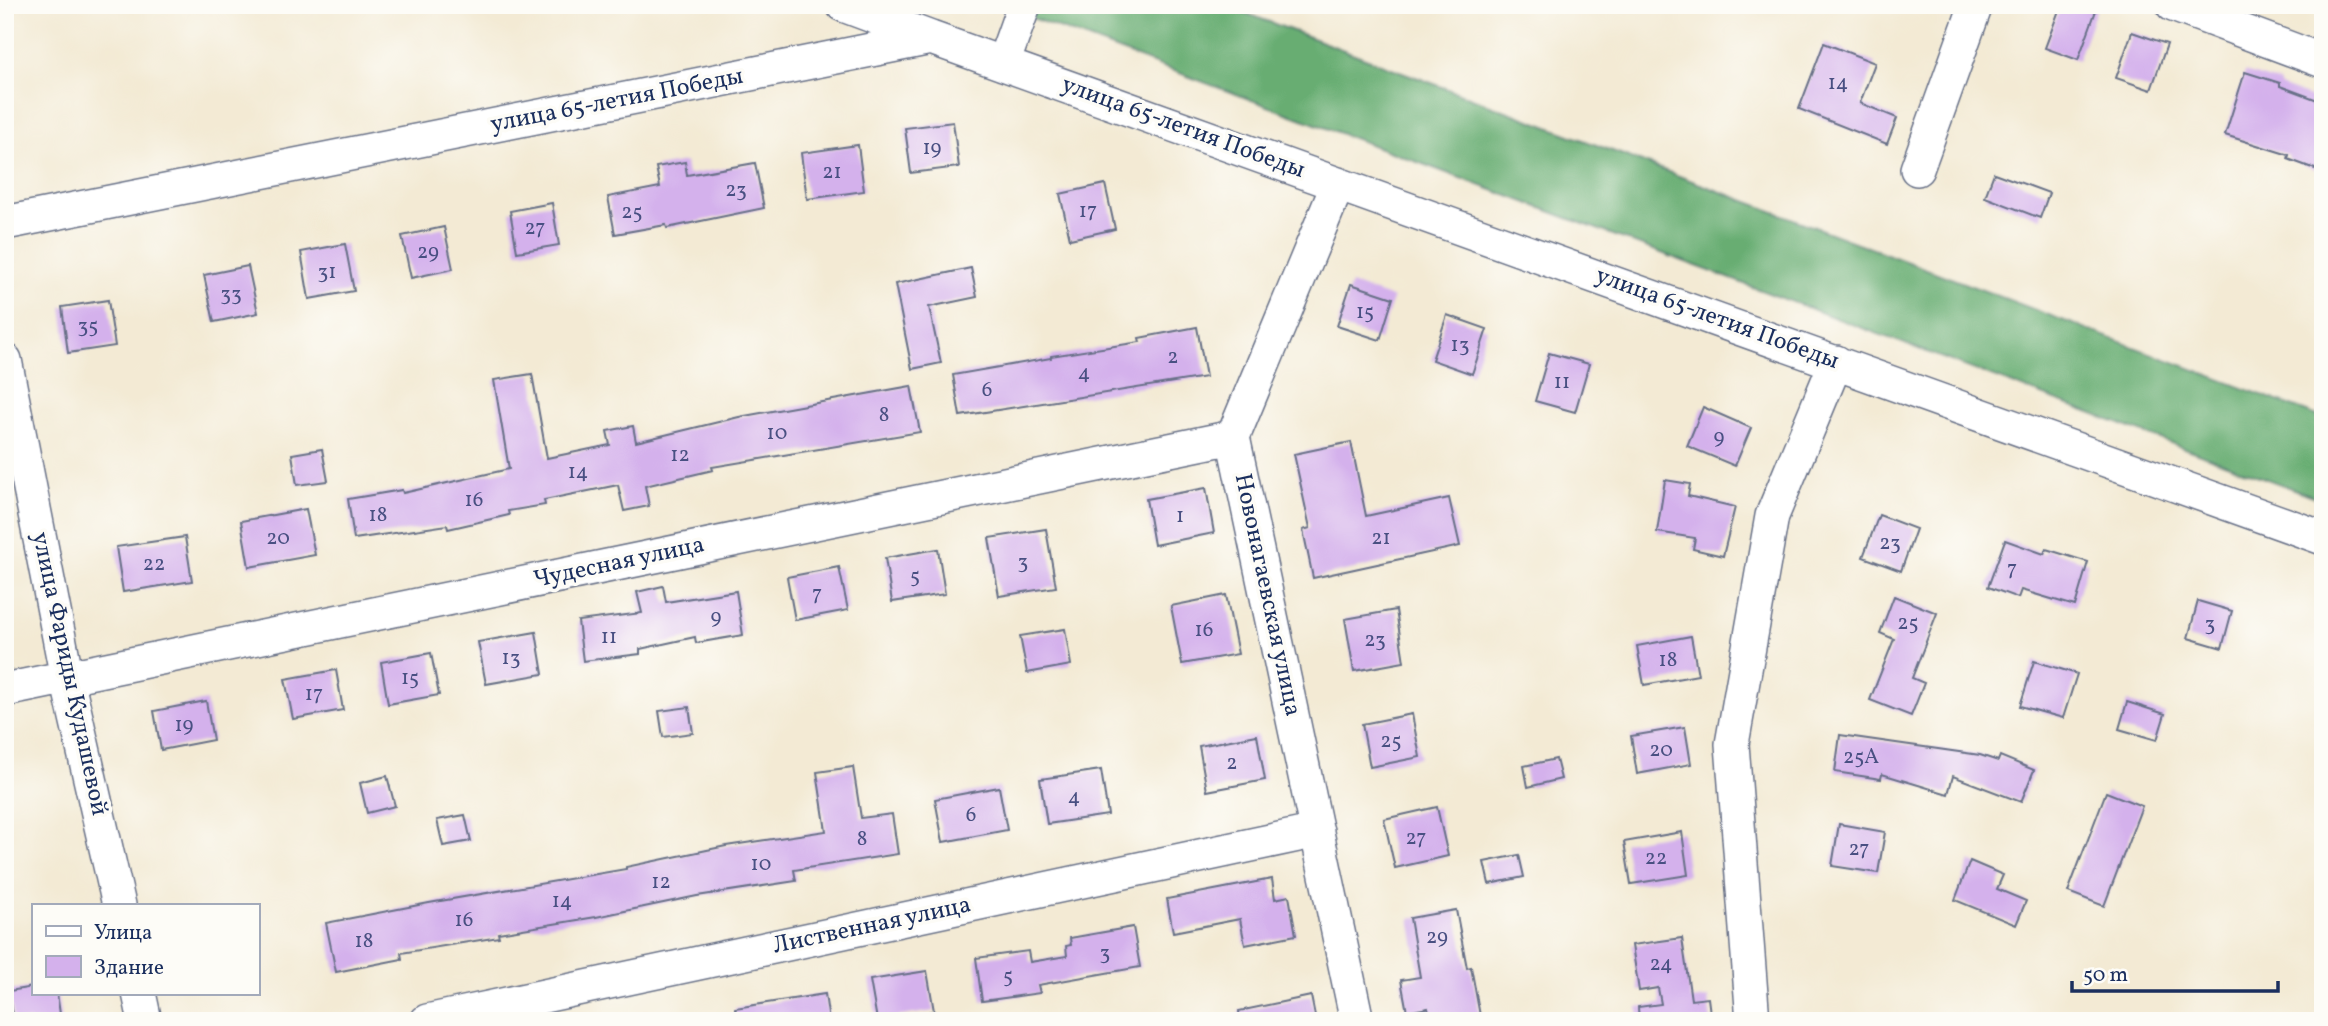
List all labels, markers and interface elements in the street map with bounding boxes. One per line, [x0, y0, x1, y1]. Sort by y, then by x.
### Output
street label: улица 65-летия Победы [488, 60, 746, 142]
street label: улица 65-летия Победы [1056, 68, 1310, 188]
house number: 14 [1828, 69, 1848, 98]
house number: 19 [922, 134, 942, 163]
house number: 21 [822, 158, 842, 187]
house number: 23 [725, 176, 747, 205]
house number: 17 [1079, 197, 1097, 226]
house number: 25 [621, 198, 643, 227]
house number: 27 [525, 214, 545, 243]
house number: 29 [417, 238, 439, 267]
house number: 31 [318, 258, 336, 287]
street label: улица 65-летия Победы [1590, 259, 1844, 379]
house number: 33 [220, 280, 242, 309]
house number: 15 [1356, 298, 1374, 327]
house number: 35 [78, 312, 98, 341]
house number: 13 [1451, 331, 1469, 360]
house number: 2 [1167, 343, 1179, 372]
house number: 4 [1078, 359, 1090, 388]
house number: 11 [1554, 368, 1570, 397]
house number: 6 [982, 376, 992, 405]
house number: 8 [879, 401, 889, 430]
house number: 10 [767, 419, 787, 448]
house number: 9 [1714, 423, 1725, 452]
house number: 12 [670, 441, 690, 470]
house number: 14 [568, 458, 588, 487]
street label: Новонагаевская улица [1225, 471, 1309, 719]
house number: 16 [465, 486, 483, 515]
house number: 18 [369, 501, 387, 530]
house number: 1 [1176, 502, 1184, 531]
house number: 20 [266, 524, 290, 553]
house number: 21 [1371, 524, 1391, 553]
street label: Чудесная улица [530, 528, 708, 598]
street label: улица Фариды Кудашевой [22, 529, 116, 819]
house number: 23 [1879, 529, 1901, 558]
house number: 3 [1018, 548, 1028, 577]
house number: 22 [143, 550, 165, 579]
house number: 7 [2007, 555, 2017, 584]
house number: 5 [910, 562, 920, 591]
house number: 7 [812, 580, 822, 609]
house number: 9 [711, 603, 722, 632]
house number: 25 [1897, 609, 1919, 638]
house number: 3 [2205, 610, 2215, 639]
house number: 16 [1195, 616, 1213, 645]
house number: 11 [601, 623, 617, 652]
house number: 23 [1364, 626, 1386, 655]
house number: 13 [502, 644, 520, 673]
house number: 18 [1659, 646, 1677, 675]
house number: 15 [401, 664, 419, 693]
house number: 17 [305, 680, 323, 709]
house number: 19 [174, 711, 194, 740]
house number: 25 [1380, 727, 1402, 756]
house number: 20 [1649, 736, 1673, 765]
house number: 25А [1843, 743, 1879, 772]
house number: 2 [1226, 749, 1238, 778]
house number: 4 [1068, 783, 1080, 812]
house number: 6 [966, 801, 976, 830]
house number: 27 [1406, 824, 1426, 853]
house number: 8 [857, 825, 867, 854]
house number: 27 [1849, 835, 1869, 864]
house number: 22 [1645, 844, 1667, 873]
house number: 10 [751, 850, 771, 879]
house number: 12 [651, 868, 671, 897]
house number: 14 [552, 887, 572, 916]
street label: Лиственная улица [770, 888, 974, 964]
legend [32, 904, 259, 995]
house number: 16 [455, 906, 473, 935]
text: Улица [94, 919, 152, 948]
house number: 29 [1426, 923, 1448, 952]
house number: 18 [355, 927, 373, 956]
house number: 3 [1100, 939, 1110, 968]
scale bar [2072, 949, 2279, 993]
house number: 24 [1649, 950, 1673, 979]
text: Здание [94, 954, 164, 983]
text: 50 m [2083, 961, 2128, 990]
house number: 5 [1003, 962, 1013, 991]

